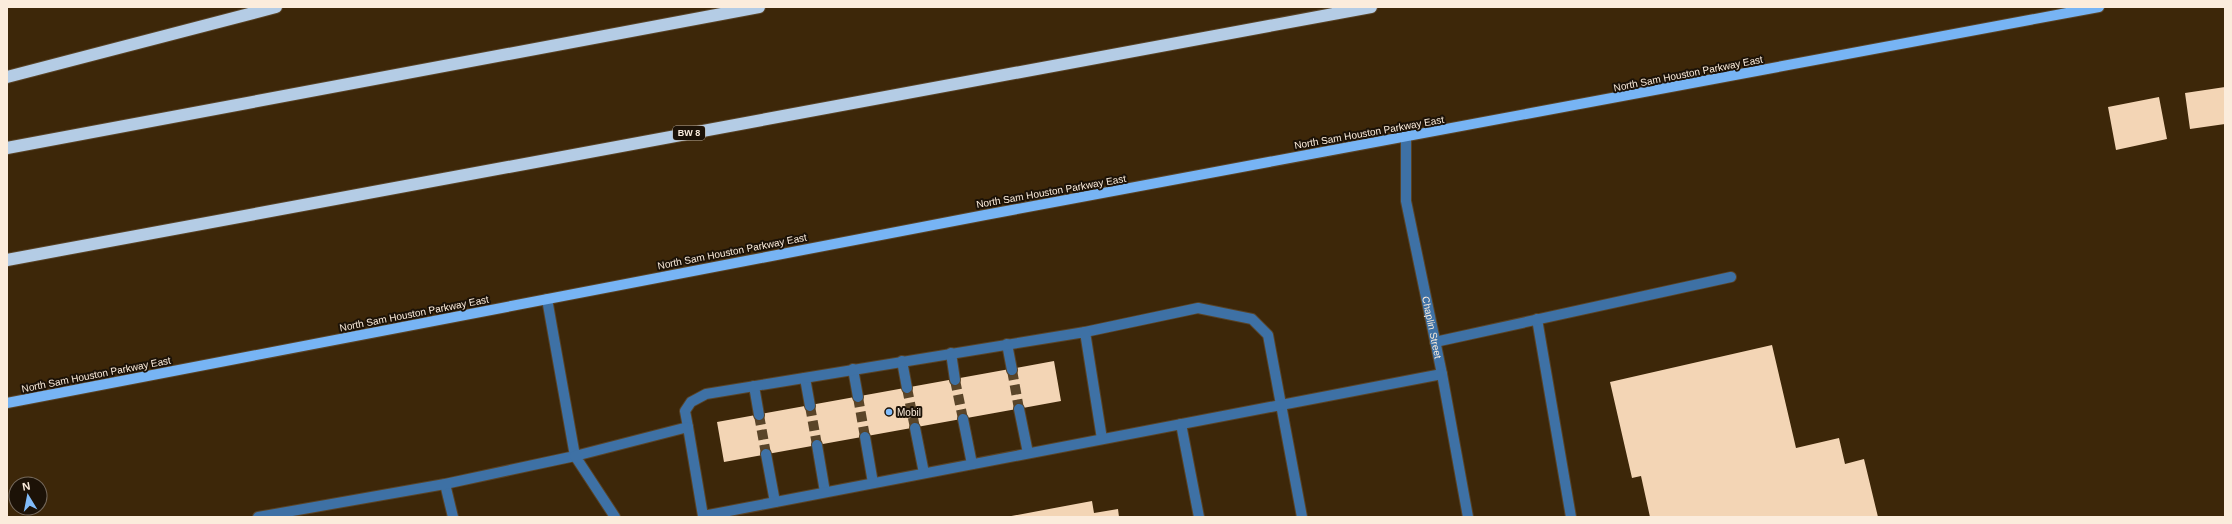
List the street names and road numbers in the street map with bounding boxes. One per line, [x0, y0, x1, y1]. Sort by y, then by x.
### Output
street label: North Sam Houston Parkway East [1613, 54, 1764, 93]
street label: North Sam Houston Parkway East [1293, 114, 1445, 151]
road number: BW 8 [673, 126, 705, 140]
street label: North Sam Houston Parkway East [975, 173, 1127, 210]
street label: North Sam Houston Parkway East [657, 232, 808, 271]
street label: North Sam Houston Parkway East [339, 294, 490, 333]
street label: Chaplin Street [1420, 295, 1444, 360]
street label: North Sam Houston Parkway East [21, 355, 172, 394]

